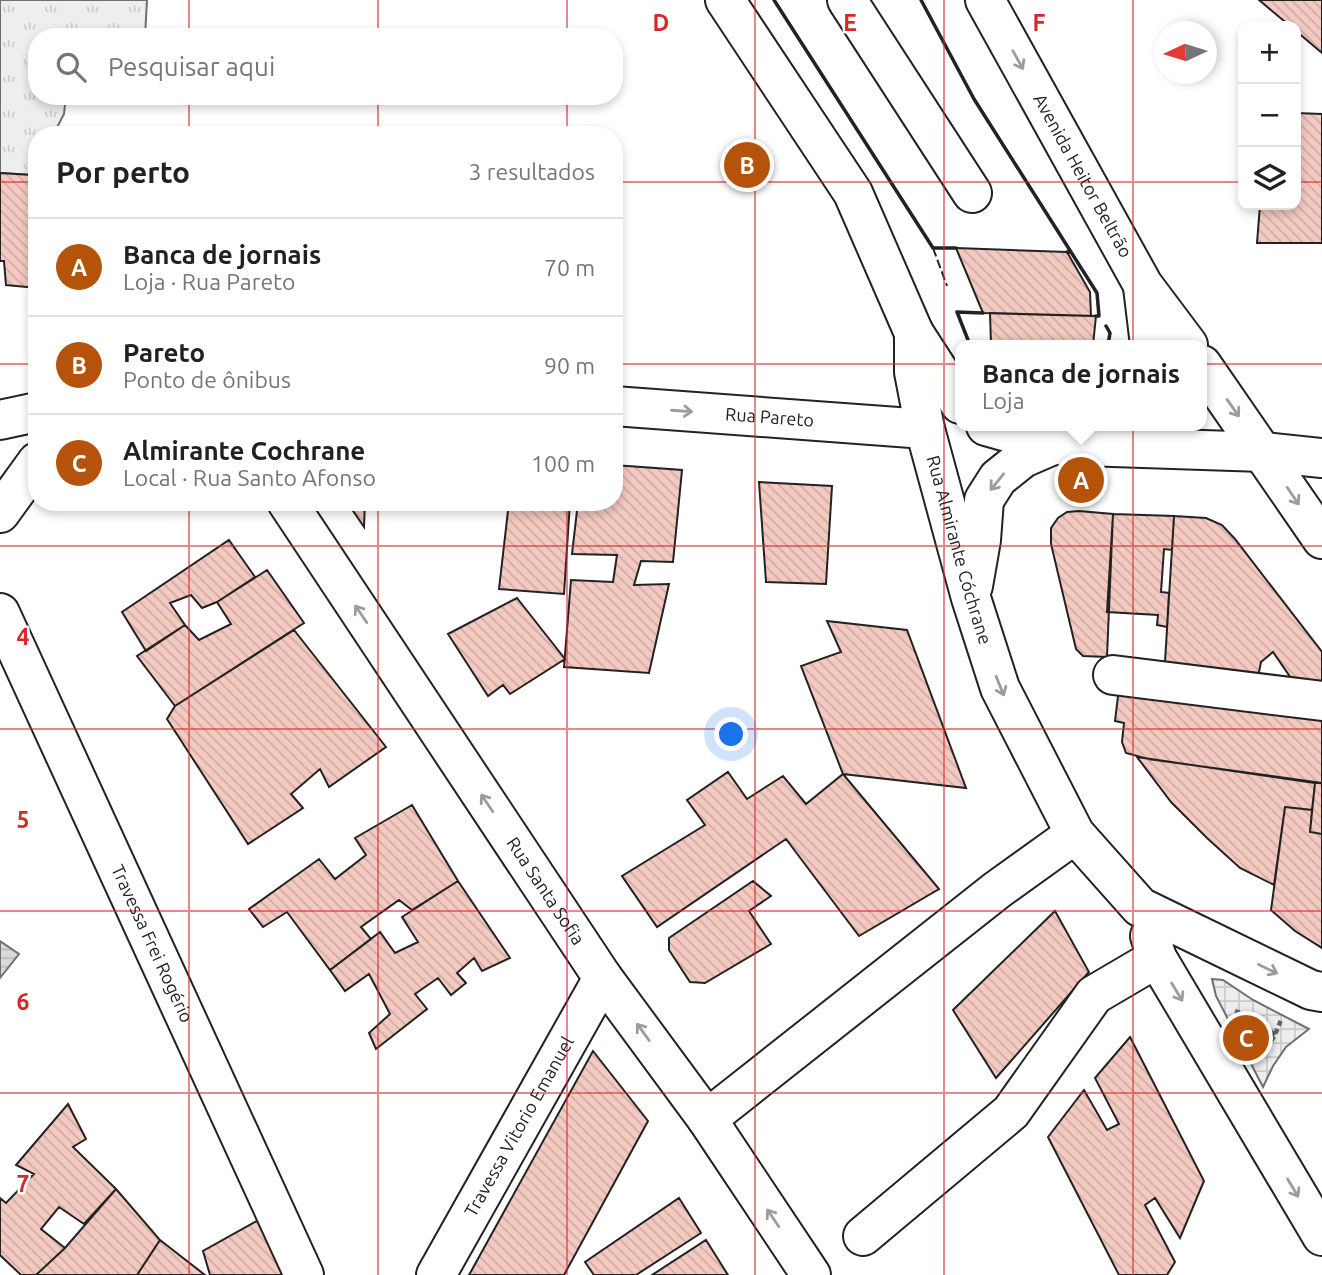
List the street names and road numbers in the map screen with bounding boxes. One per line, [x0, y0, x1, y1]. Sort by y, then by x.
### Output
street label: Avenida Heitor Beltrão [1030, 90, 1137, 261]
street label: Rua Pareto [724, 403, 815, 430]
street label: Rua Almirante Cóchrane [924, 453, 996, 647]
street label: Rua Santa Sofia [503, 833, 589, 948]
street label: Travessa Frei Rogério [108, 861, 198, 1025]
street label: Travessa Vitorio Emanuel [460, 1033, 577, 1220]

